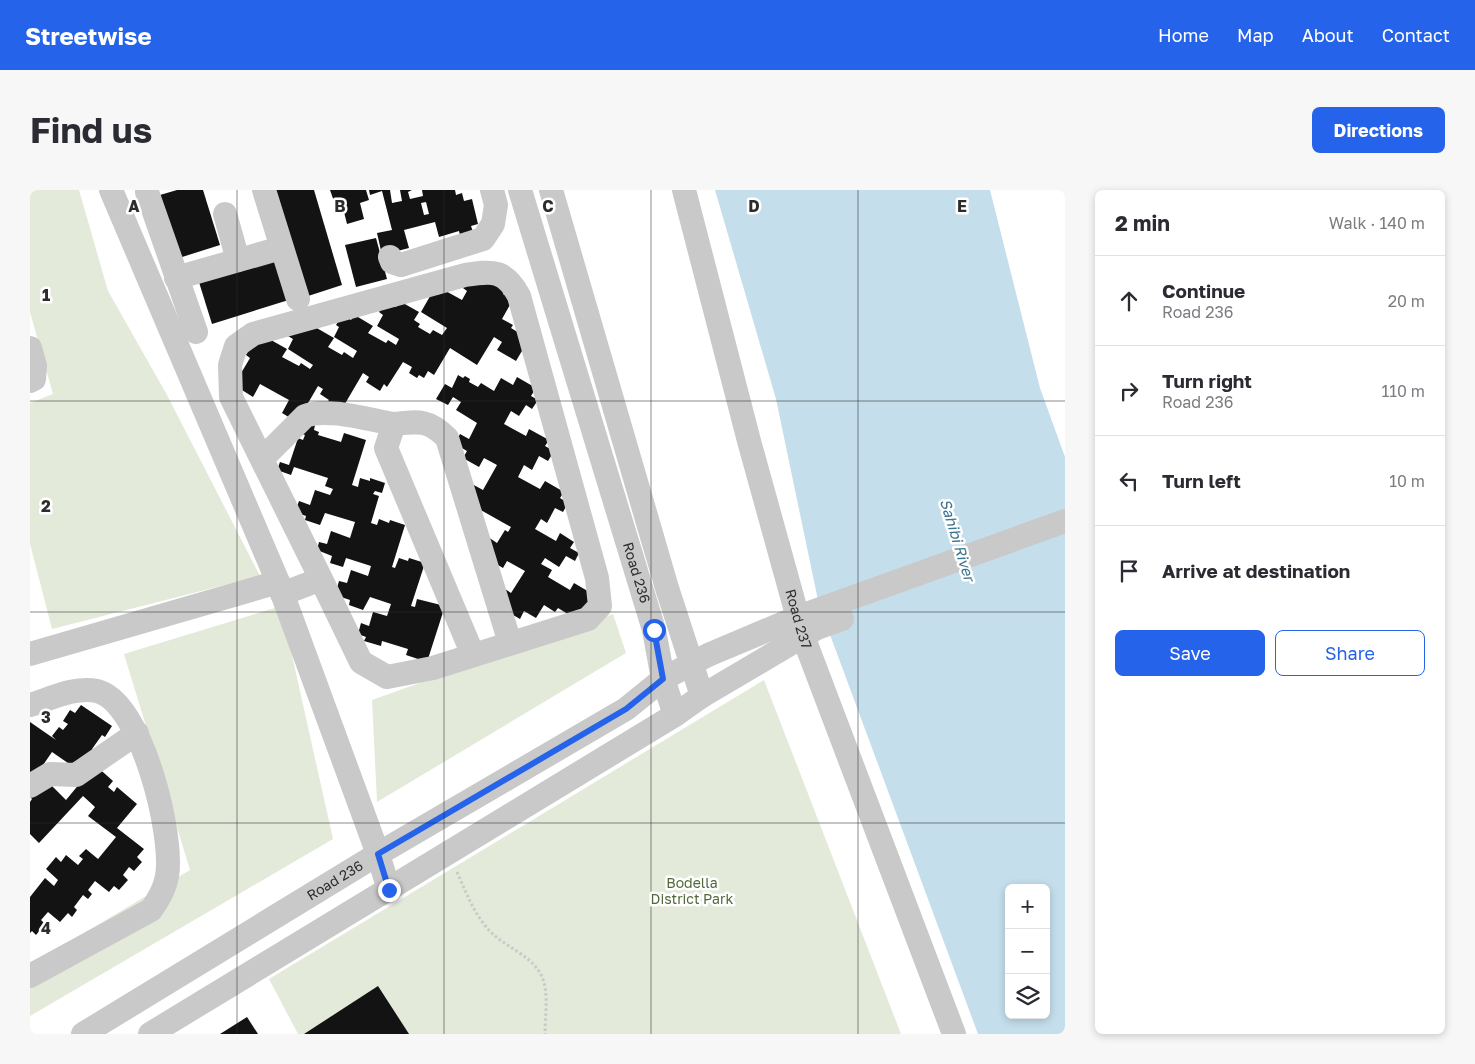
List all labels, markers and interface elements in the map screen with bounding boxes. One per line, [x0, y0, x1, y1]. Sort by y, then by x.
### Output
text: Streetwise [25, 21, 152, 50]
text: Home [1158, 24, 1209, 46]
text: Map [1237, 24, 1274, 46]
text: About [1302, 24, 1354, 46]
text: Contact [1382, 24, 1450, 46]
button: Directions [1312, 107, 1445, 153]
text: Find us [30, 109, 152, 151]
text: A [128, 196, 140, 216]
text: B [334, 196, 346, 216]
text: C [542, 196, 554, 216]
text: D [748, 196, 760, 216]
text: E [957, 196, 967, 216]
text: 2 min [1115, 210, 1170, 236]
text: Walk · 140 m [1329, 213, 1425, 233]
text: Continue [1162, 279, 1245, 302]
text: 1 [42, 285, 50, 305]
icon: ahead [1115, 287, 1143, 315]
text: 20 m [1388, 291, 1425, 311]
text: Road 236 [1162, 302, 1234, 322]
text: Turn right [1162, 369, 1252, 392]
icon: right [1115, 377, 1143, 405]
text: 110 m [1381, 381, 1425, 401]
text: Road 236 [1162, 392, 1234, 412]
icon: left [1115, 467, 1143, 495]
text: Turn left [1162, 469, 1241, 492]
text: 10 m [1389, 471, 1425, 491]
text: 2 [41, 496, 51, 516]
water label: Sahibi River [937, 496, 980, 585]
street label: Road 236 [620, 540, 654, 605]
icon: arrive [1115, 557, 1143, 585]
text: Arrive at destination [1162, 559, 1350, 582]
street label: Road 237 [782, 587, 816, 651]
route start [643, 619, 666, 642]
button: Save [1115, 630, 1265, 676]
button: Share [1275, 630, 1425, 676]
text: 3 [41, 707, 51, 727]
street label: Road 236 [303, 856, 366, 903]
park label: Bodella District Park [651, 874, 733, 907]
route end [378, 879, 401, 902]
map controls [1005, 884, 1050, 1019]
button: + [1005, 884, 1050, 929]
text: 4 [41, 918, 51, 938]
button: − [1005, 929, 1050, 974]
button: layers [1005, 974, 1050, 1019]

